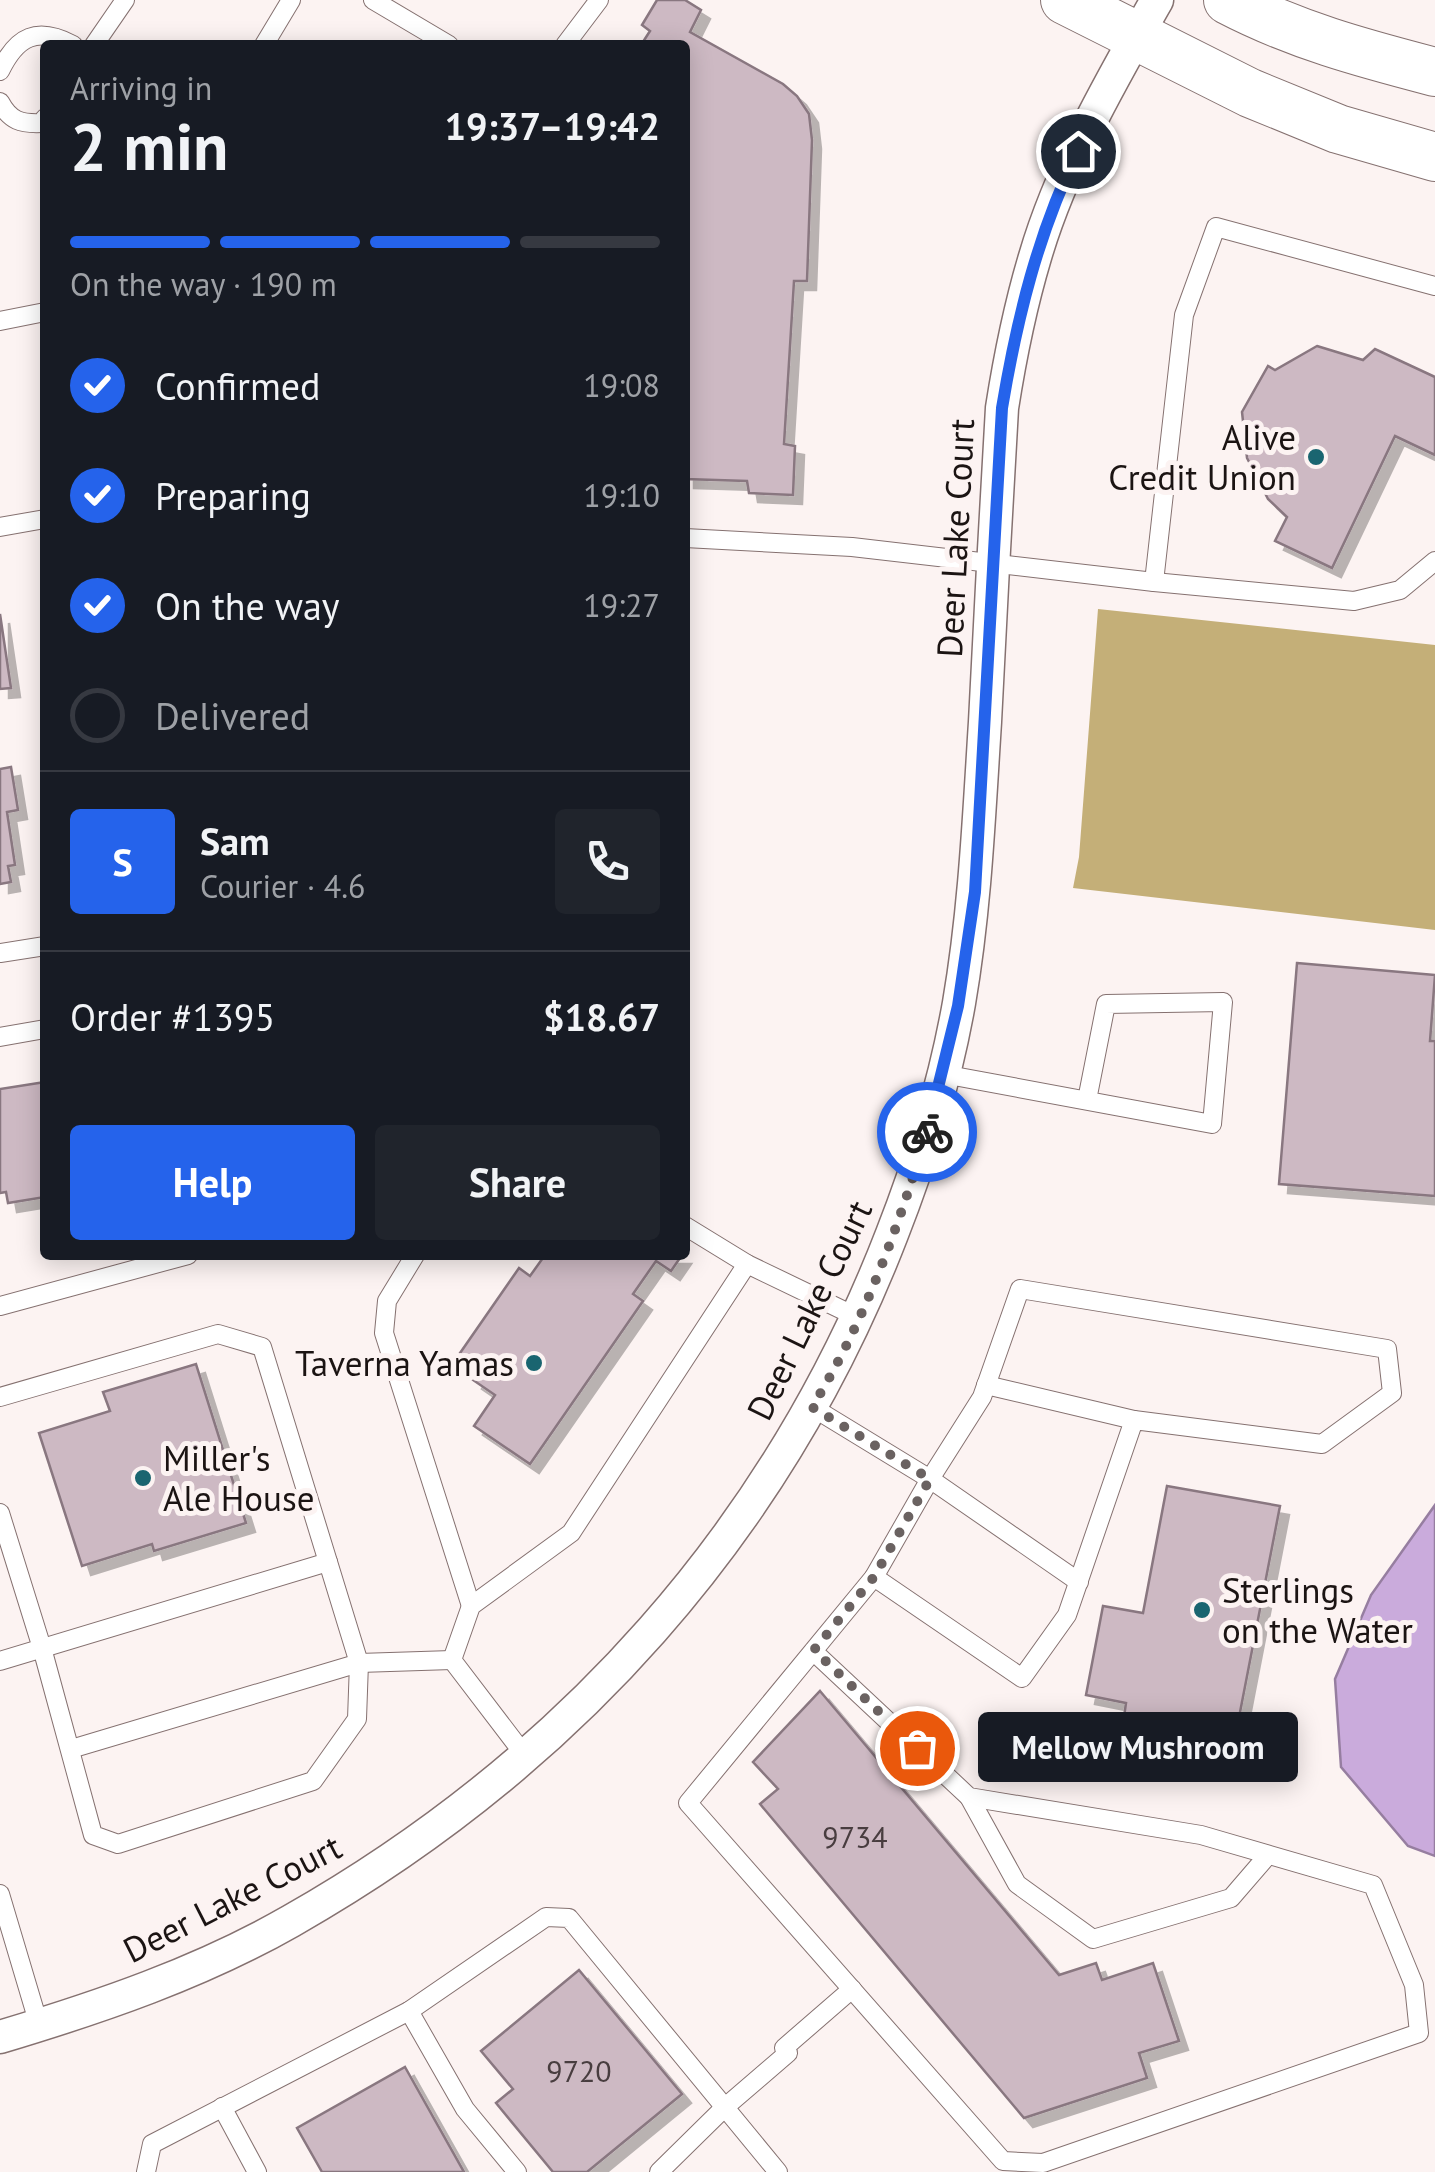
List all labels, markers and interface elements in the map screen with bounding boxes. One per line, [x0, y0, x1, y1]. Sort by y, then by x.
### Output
text: Arriving in [70, 67, 212, 109]
text: 19:37–19:42 [445, 101, 660, 150]
text: 2 min [70, 104, 229, 188]
pin [1036, 109, 1121, 194]
icon: home [1051, 124, 1106, 179]
text: On the way · 190 m [70, 263, 337, 305]
icon: check [70, 358, 125, 413]
text: Confirmed [155, 361, 321, 410]
text: 19:08 [583, 364, 660, 406]
place label: Alive Credit Union [1108, 414, 1296, 500]
street label: Deer Lake Court [926, 417, 984, 658]
marker: Alive Credit Union [1305, 446, 1327, 468]
icon: check [70, 468, 125, 523]
text: Preparing [155, 471, 311, 520]
text: 19:10 [583, 474, 660, 516]
icon: check [70, 578, 125, 633]
text: On the way [155, 581, 340, 630]
text: 19:27 [583, 584, 660, 626]
text: Delivered [155, 691, 310, 740]
button: phone [555, 809, 660, 914]
text: Sam [200, 816, 270, 865]
text: S [112, 837, 133, 886]
text: Courier · 4.6 [200, 865, 366, 907]
text: Order #1395 [70, 992, 275, 1041]
text: $18.67 [543, 992, 660, 1041]
courier [877, 1082, 977, 1182]
icon: bike [900, 1105, 955, 1160]
button: Help [70, 1125, 355, 1240]
button: Share [375, 1125, 660, 1240]
street label: Deer Lake Court [736, 1193, 882, 1427]
place label: Taverna Yamas [295, 1340, 514, 1386]
marker: Taverna Yamas [523, 1352, 545, 1374]
place label: Miller's Ale House [163, 1435, 314, 1521]
marker: Miller's Ale House [132, 1467, 154, 1489]
place label: Sterlings on the Water [1222, 1567, 1413, 1653]
marker: Sterlings on the Water [1191, 1599, 1213, 1621]
pin [875, 1706, 960, 1791]
callout: Mellow Mushroom [977, 1713, 1297, 1783]
icon: bag [890, 1721, 945, 1776]
text: Mellow Mushroom [1011, 1726, 1265, 1768]
house number: 9734 [822, 1817, 888, 1856]
street label: Deer Lake Court [115, 1823, 349, 1973]
house number: 9720 [546, 2051, 612, 2090]

